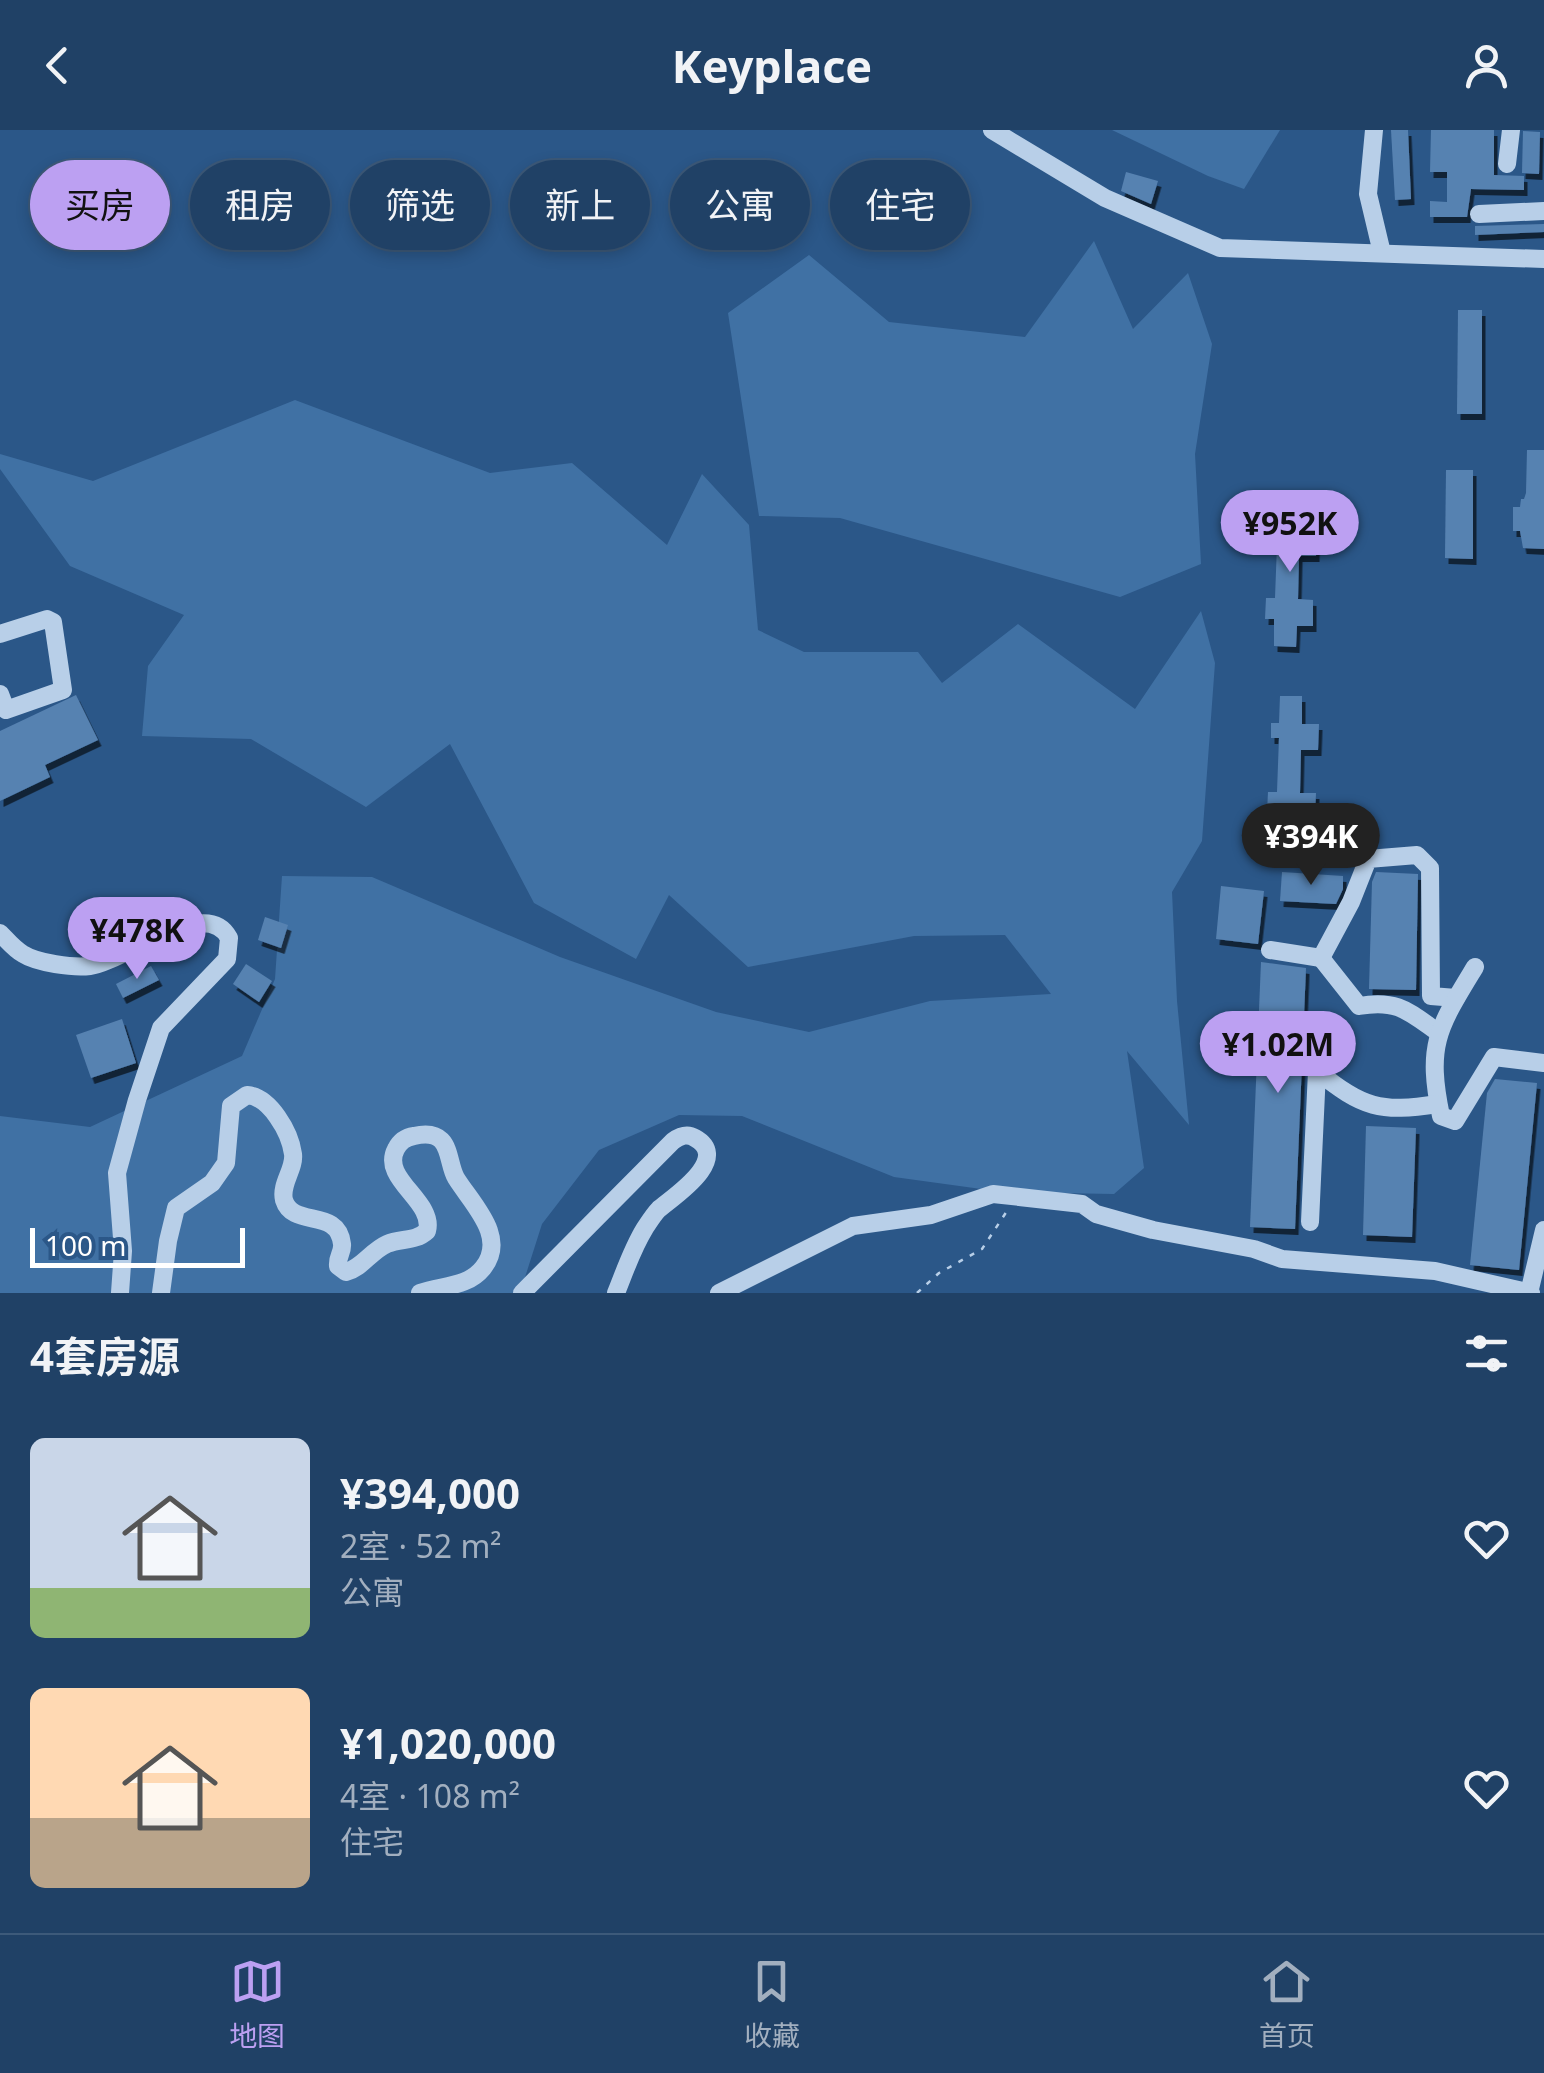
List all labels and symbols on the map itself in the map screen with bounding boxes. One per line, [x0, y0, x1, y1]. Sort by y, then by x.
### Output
pin: ¥952K [1220, 490, 1360, 575]
pin: ¥394K [1241, 803, 1381, 888]
pin: ¥478K [67, 897, 207, 982]
pin: ¥1.02M [1197, 1011, 1359, 1096]
scale bar [30, 1223, 245, 1268]

